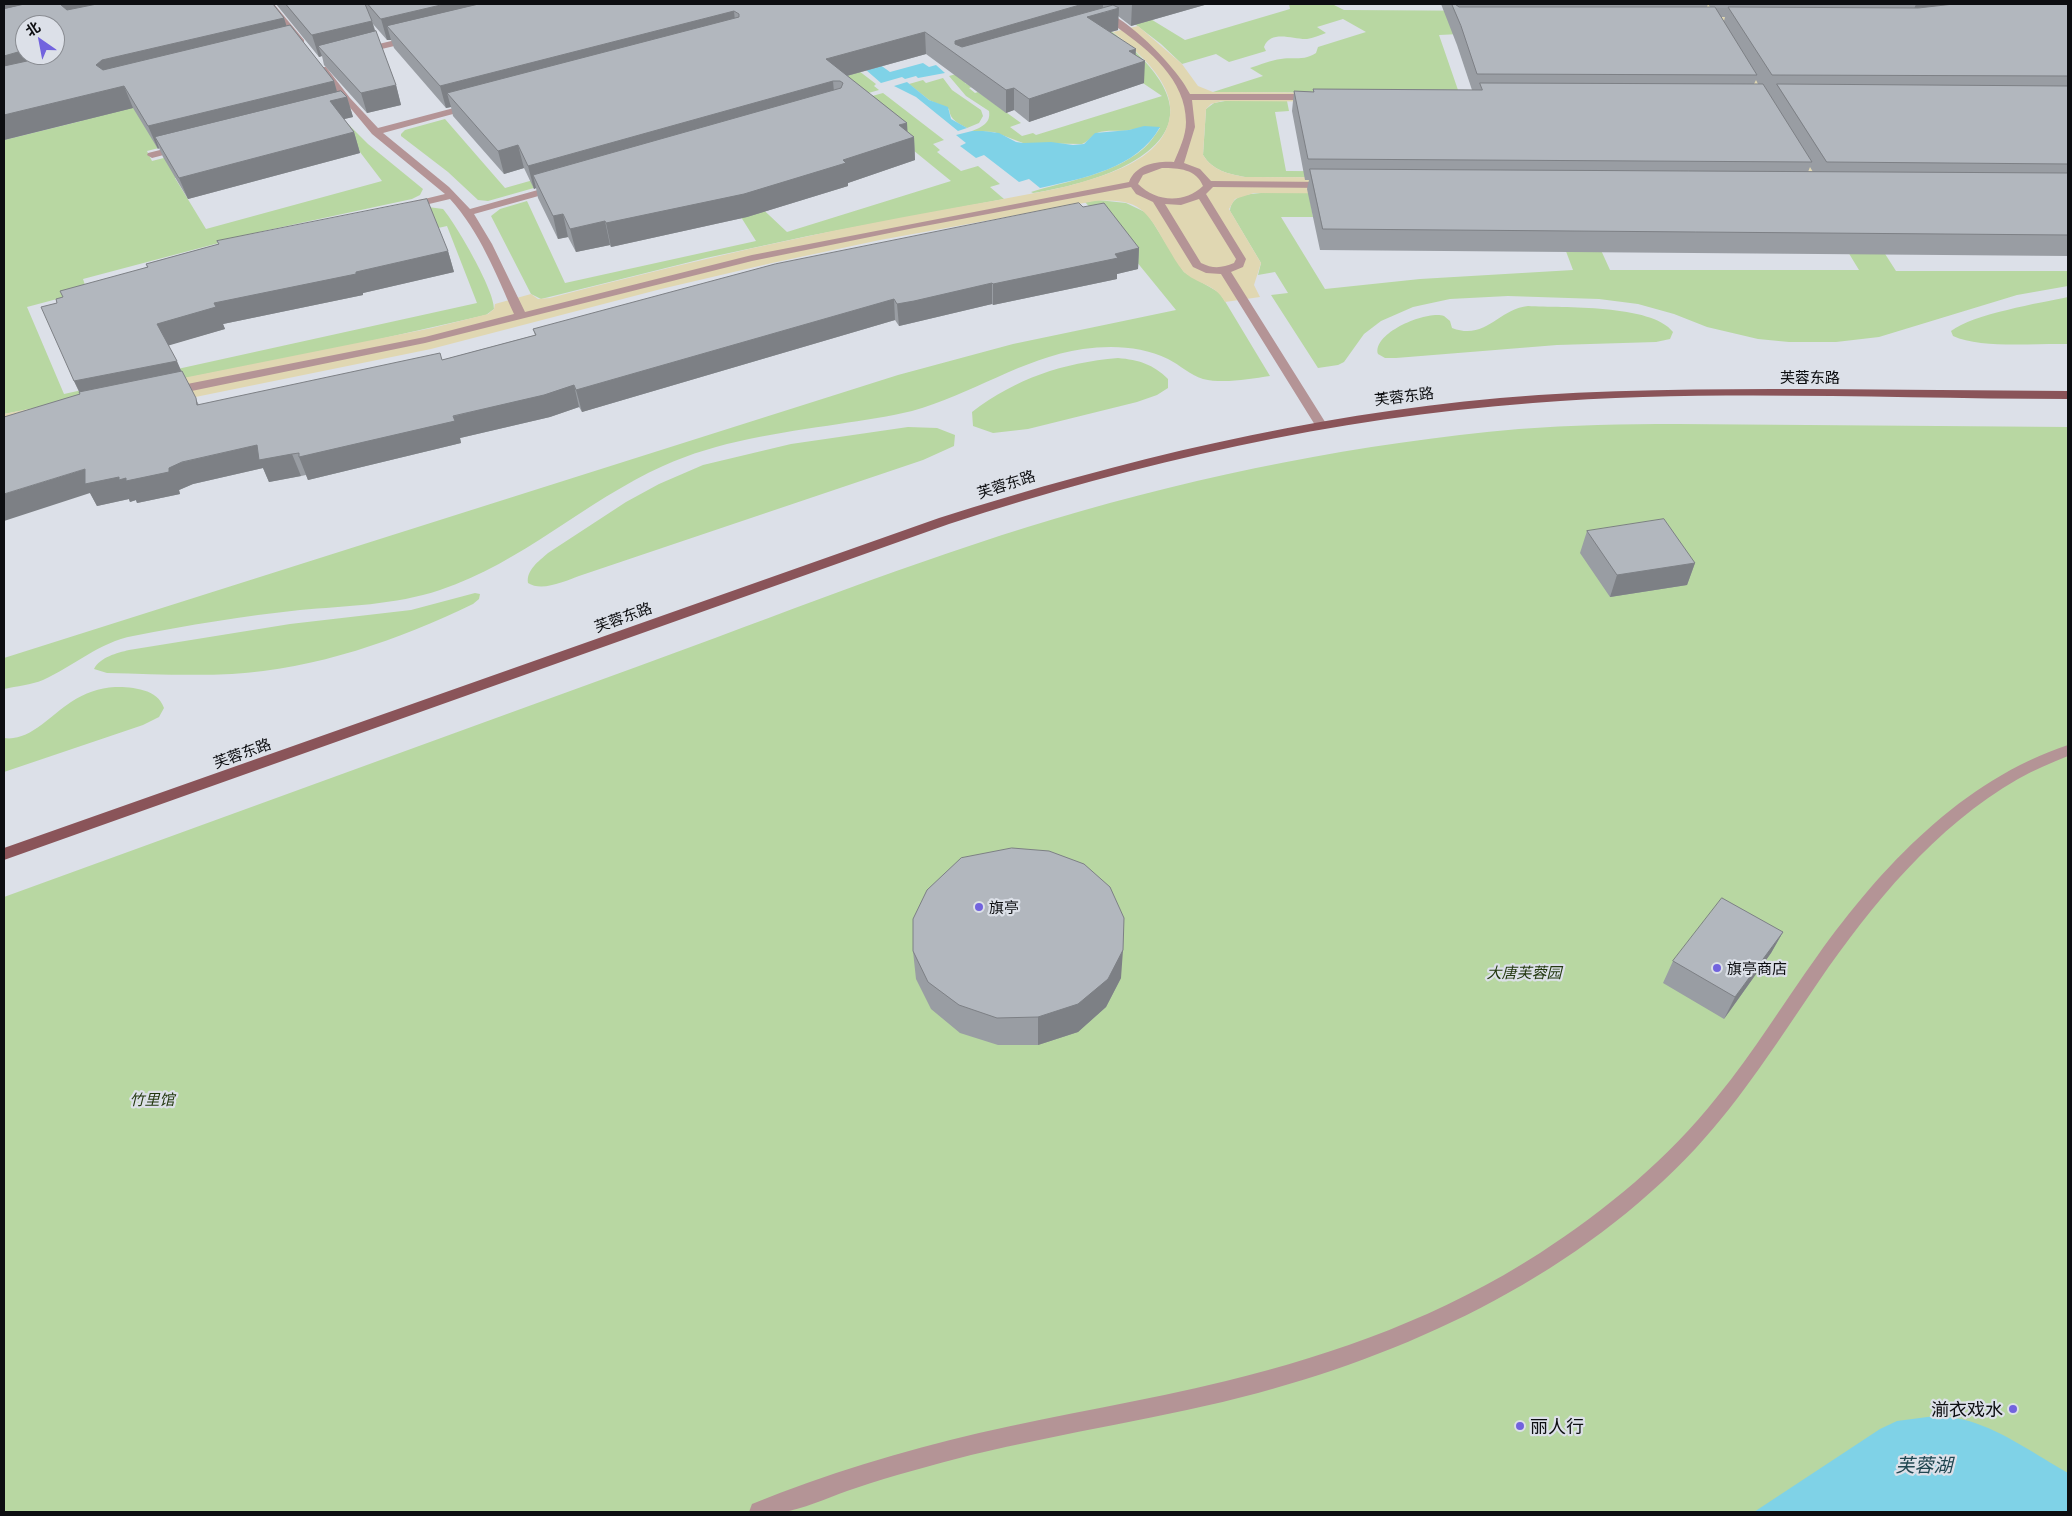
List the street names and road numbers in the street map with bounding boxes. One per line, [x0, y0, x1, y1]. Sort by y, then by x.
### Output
street label: 芙蓉东路 [1780, 368, 1840, 386]
street label: 芙蓉东路 [1373, 383, 1435, 409]
street label: 芙蓉东路 [975, 466, 1037, 502]
street label: 芙蓉东路 [592, 598, 654, 636]
street label: 芙蓉东路 [211, 734, 273, 772]

